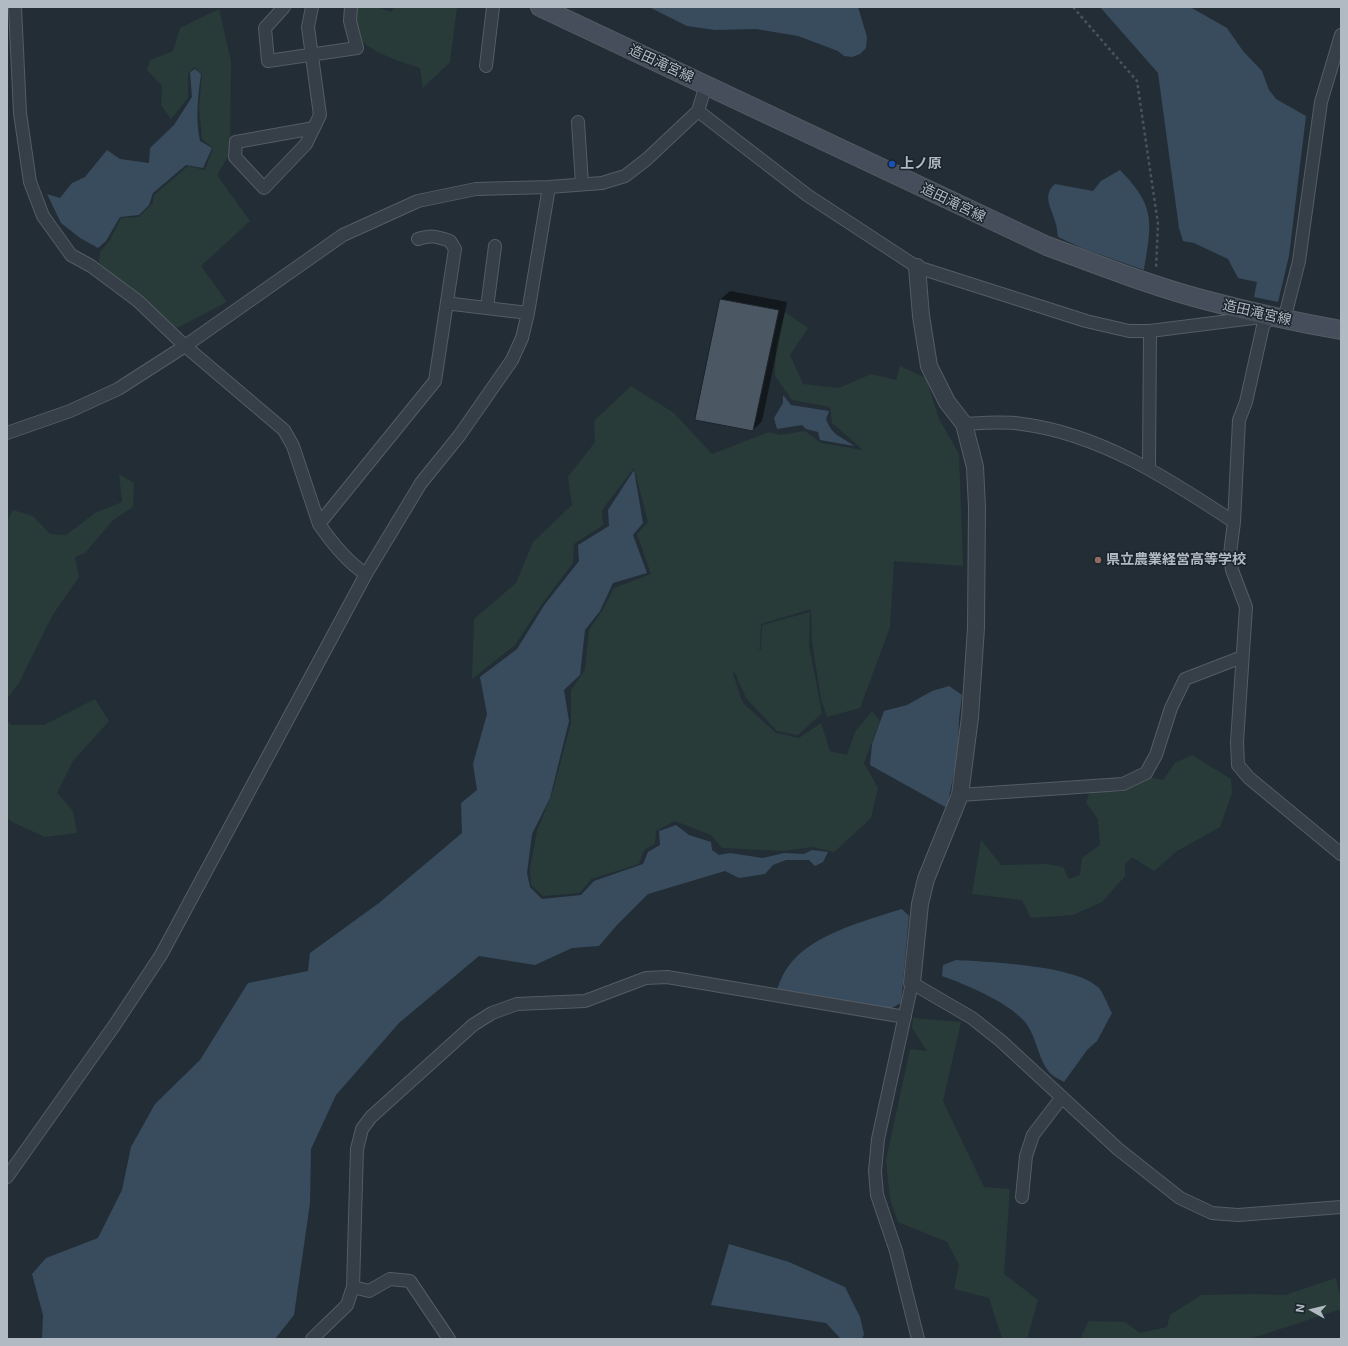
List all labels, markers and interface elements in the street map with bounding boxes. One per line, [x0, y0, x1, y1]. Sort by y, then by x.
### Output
street label: 造田滝宮線 [626, 42, 696, 86]
place label: 上ノ原 [900, 156, 942, 172]
marker: 上ノ原 [887, 159, 897, 169]
street label: 造田滝宮線 [918, 180, 988, 226]
street label: 造田滝宮線 [1221, 297, 1293, 329]
place label: 県立農業経営高等学校 [1106, 552, 1246, 568]
marker: 県立農業経営高等学校 [1093, 555, 1103, 565]
north arrow [1292, 1290, 1332, 1330]
text: N [1293, 1303, 1308, 1313]

